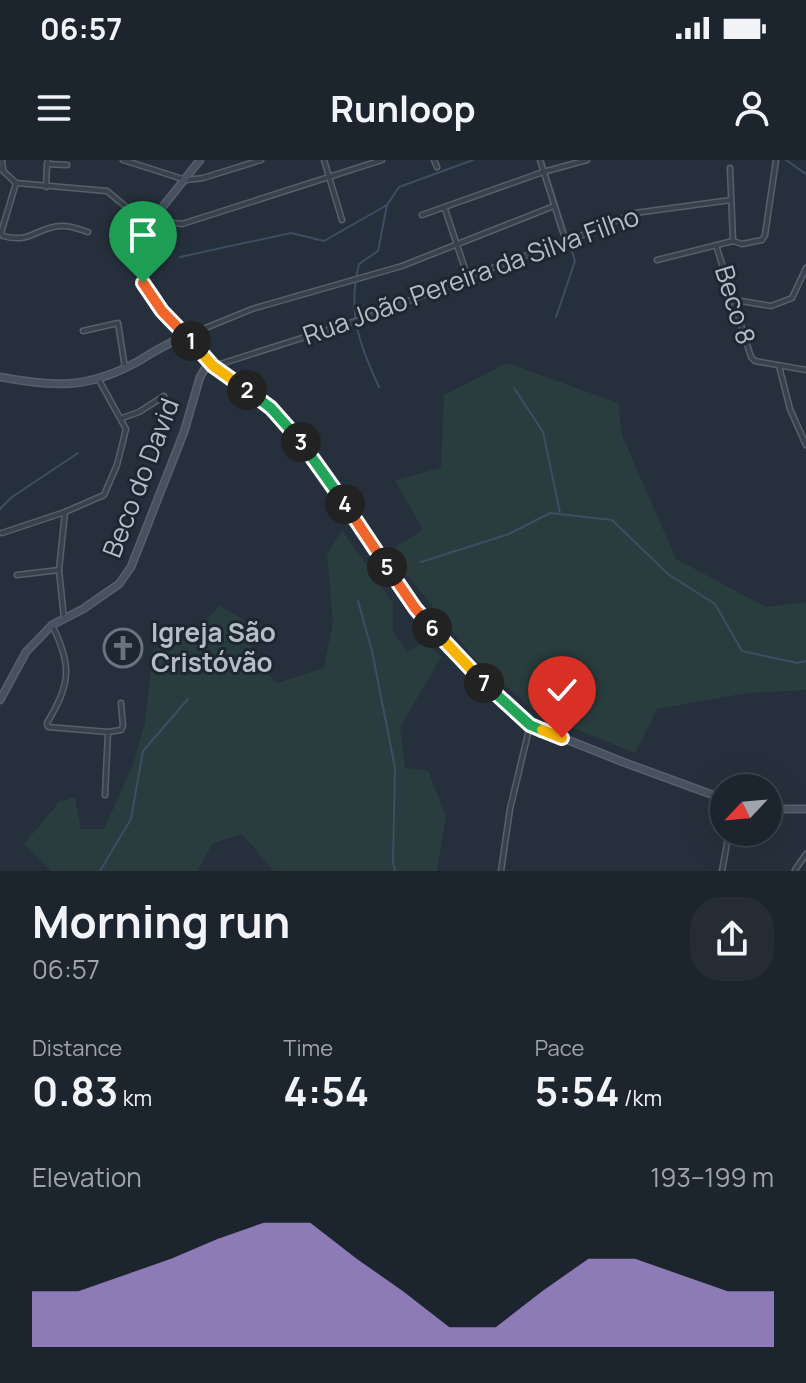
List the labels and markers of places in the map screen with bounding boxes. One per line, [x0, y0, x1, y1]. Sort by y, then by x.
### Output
pin [109, 201, 177, 283]
pin: 1 [171, 321, 211, 361]
pin: 2 [227, 370, 267, 410]
pin: 3 [281, 422, 321, 462]
pin: 4 [325, 484, 365, 524]
pin: 5 [367, 547, 407, 587]
pin: 6 [412, 608, 452, 648]
place label: Igreja São Cristóvão [151, 614, 276, 680]
church icon: Igreja São Cristóvão [102, 627, 144, 669]
pin [528, 656, 596, 738]
pin: 7 [464, 663, 504, 703]

